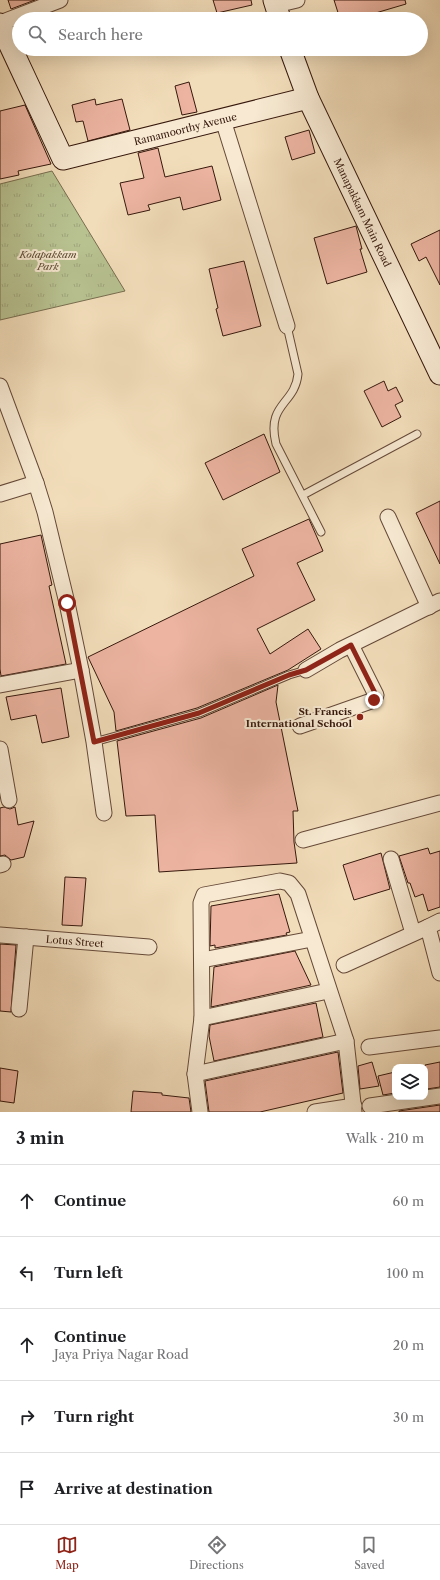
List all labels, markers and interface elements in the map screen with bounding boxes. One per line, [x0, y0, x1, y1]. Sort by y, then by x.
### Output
search box [12, 12, 428, 56]
icon: search [26, 23, 48, 45]
text: Search here [58, 25, 143, 44]
street label: Ramamoorthy Avenue [133, 110, 239, 148]
street label: Manapakkam Main Road [331, 156, 394, 269]
park label: Kolapakkam Park [19, 248, 77, 273]
route start [58, 594, 76, 612]
route end [365, 691, 383, 709]
place label: St. Francis International School [246, 705, 352, 730]
marker: St. Francis International School [355, 712, 365, 722]
street label: Lotus Street [45, 933, 105, 950]
map controls [392, 1064, 428, 1100]
button: layers [392, 1064, 428, 1100]
text: 3 min [16, 1128, 65, 1148]
text: Walk · 210 m [346, 1130, 424, 1146]
icon: ahead [16, 1190, 38, 1212]
text: Continue [54, 1191, 126, 1210]
text: 60 m [393, 1193, 424, 1209]
icon: left [16, 1262, 38, 1284]
text: Turn left [54, 1263, 123, 1282]
text: 100 m [386, 1265, 424, 1281]
text: Continue [54, 1327, 126, 1346]
icon: ahead [16, 1334, 38, 1356]
text: 20 m [393, 1337, 424, 1353]
text: Jaya Priya Nagar Road [54, 1346, 189, 1362]
icon: right [16, 1406, 38, 1428]
text: Turn right [54, 1407, 134, 1426]
text: 30 m [393, 1409, 424, 1425]
icon: arrive [16, 1478, 38, 1500]
text: Arrive at destination [54, 1479, 213, 1498]
tab: Map [55, 1534, 79, 1572]
tab: Directions [189, 1534, 244, 1572]
tab: Saved [354, 1534, 385, 1572]

